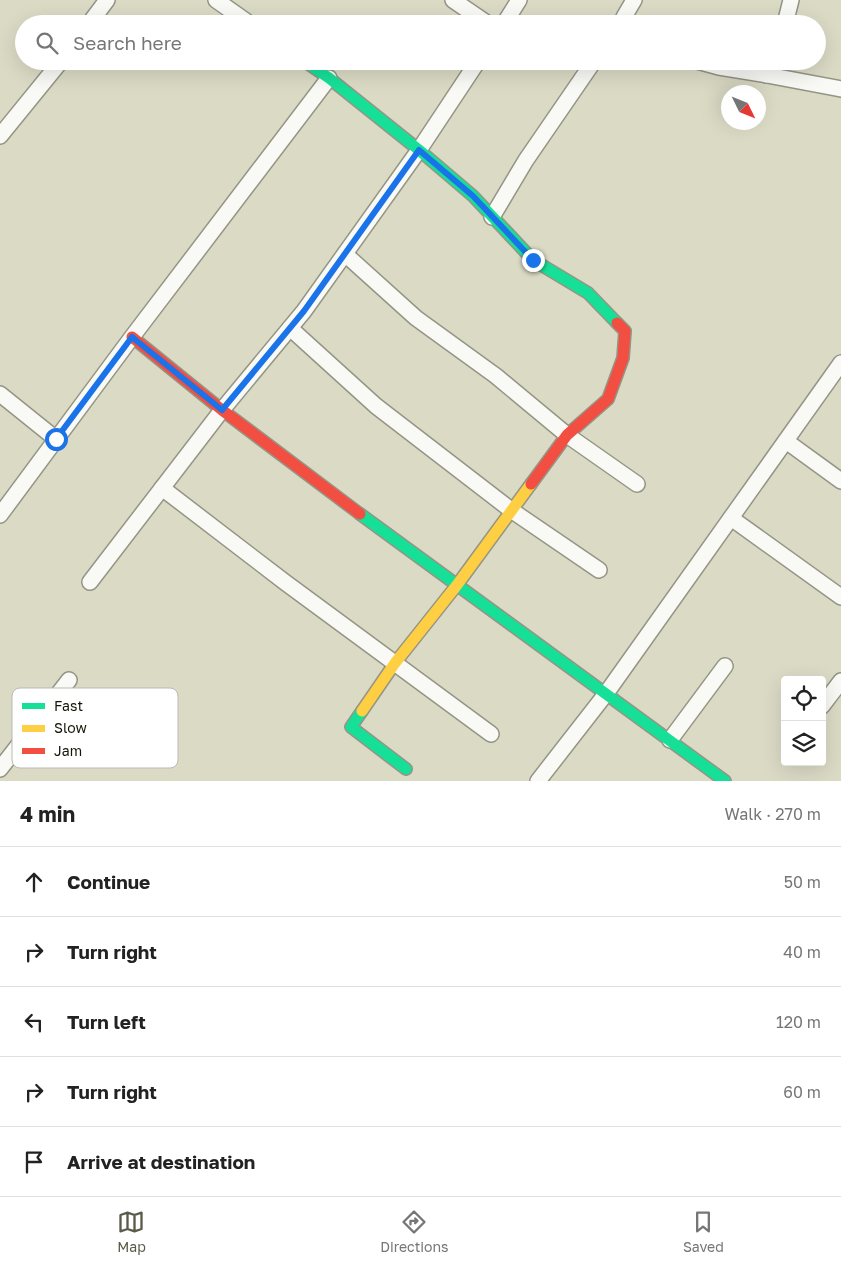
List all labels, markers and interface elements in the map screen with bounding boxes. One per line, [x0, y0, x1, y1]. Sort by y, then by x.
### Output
search box [15, 15, 826, 70]
icon: search [33, 29, 61, 57]
text: Search here [73, 31, 182, 54]
north arrow [721, 85, 766, 130]
route end [522, 249, 545, 272]
route start [45, 428, 68, 451]
map controls [781, 676, 826, 766]
button: locate [781, 676, 826, 721]
legend [12, 688, 178, 768]
text: Fast [54, 697, 83, 714]
text: Slow [54, 719, 87, 736]
button: layers [781, 721, 826, 766]
text: Jam [54, 742, 82, 759]
text: 4 min [20, 801, 75, 827]
text: Walk · 270 m [724, 804, 821, 824]
icon: ahead [20, 868, 48, 896]
text: Continue [67, 870, 150, 893]
text: 50 m [784, 872, 821, 892]
icon: right [20, 938, 48, 966]
text: Turn right [67, 940, 157, 963]
text: 40 m [783, 942, 821, 962]
icon: left [20, 1008, 48, 1036]
text: Turn left [67, 1010, 146, 1033]
text: 120 m [776, 1012, 821, 1032]
icon: right [20, 1078, 48, 1106]
text: Turn right [67, 1080, 157, 1103]
text: 60 m [783, 1082, 821, 1102]
icon: arrive [20, 1148, 48, 1176]
text: Arrive at destination [67, 1150, 255, 1173]
tab: Map [117, 1208, 146, 1255]
tab: Directions [380, 1208, 449, 1255]
tab: Saved [683, 1208, 724, 1255]

